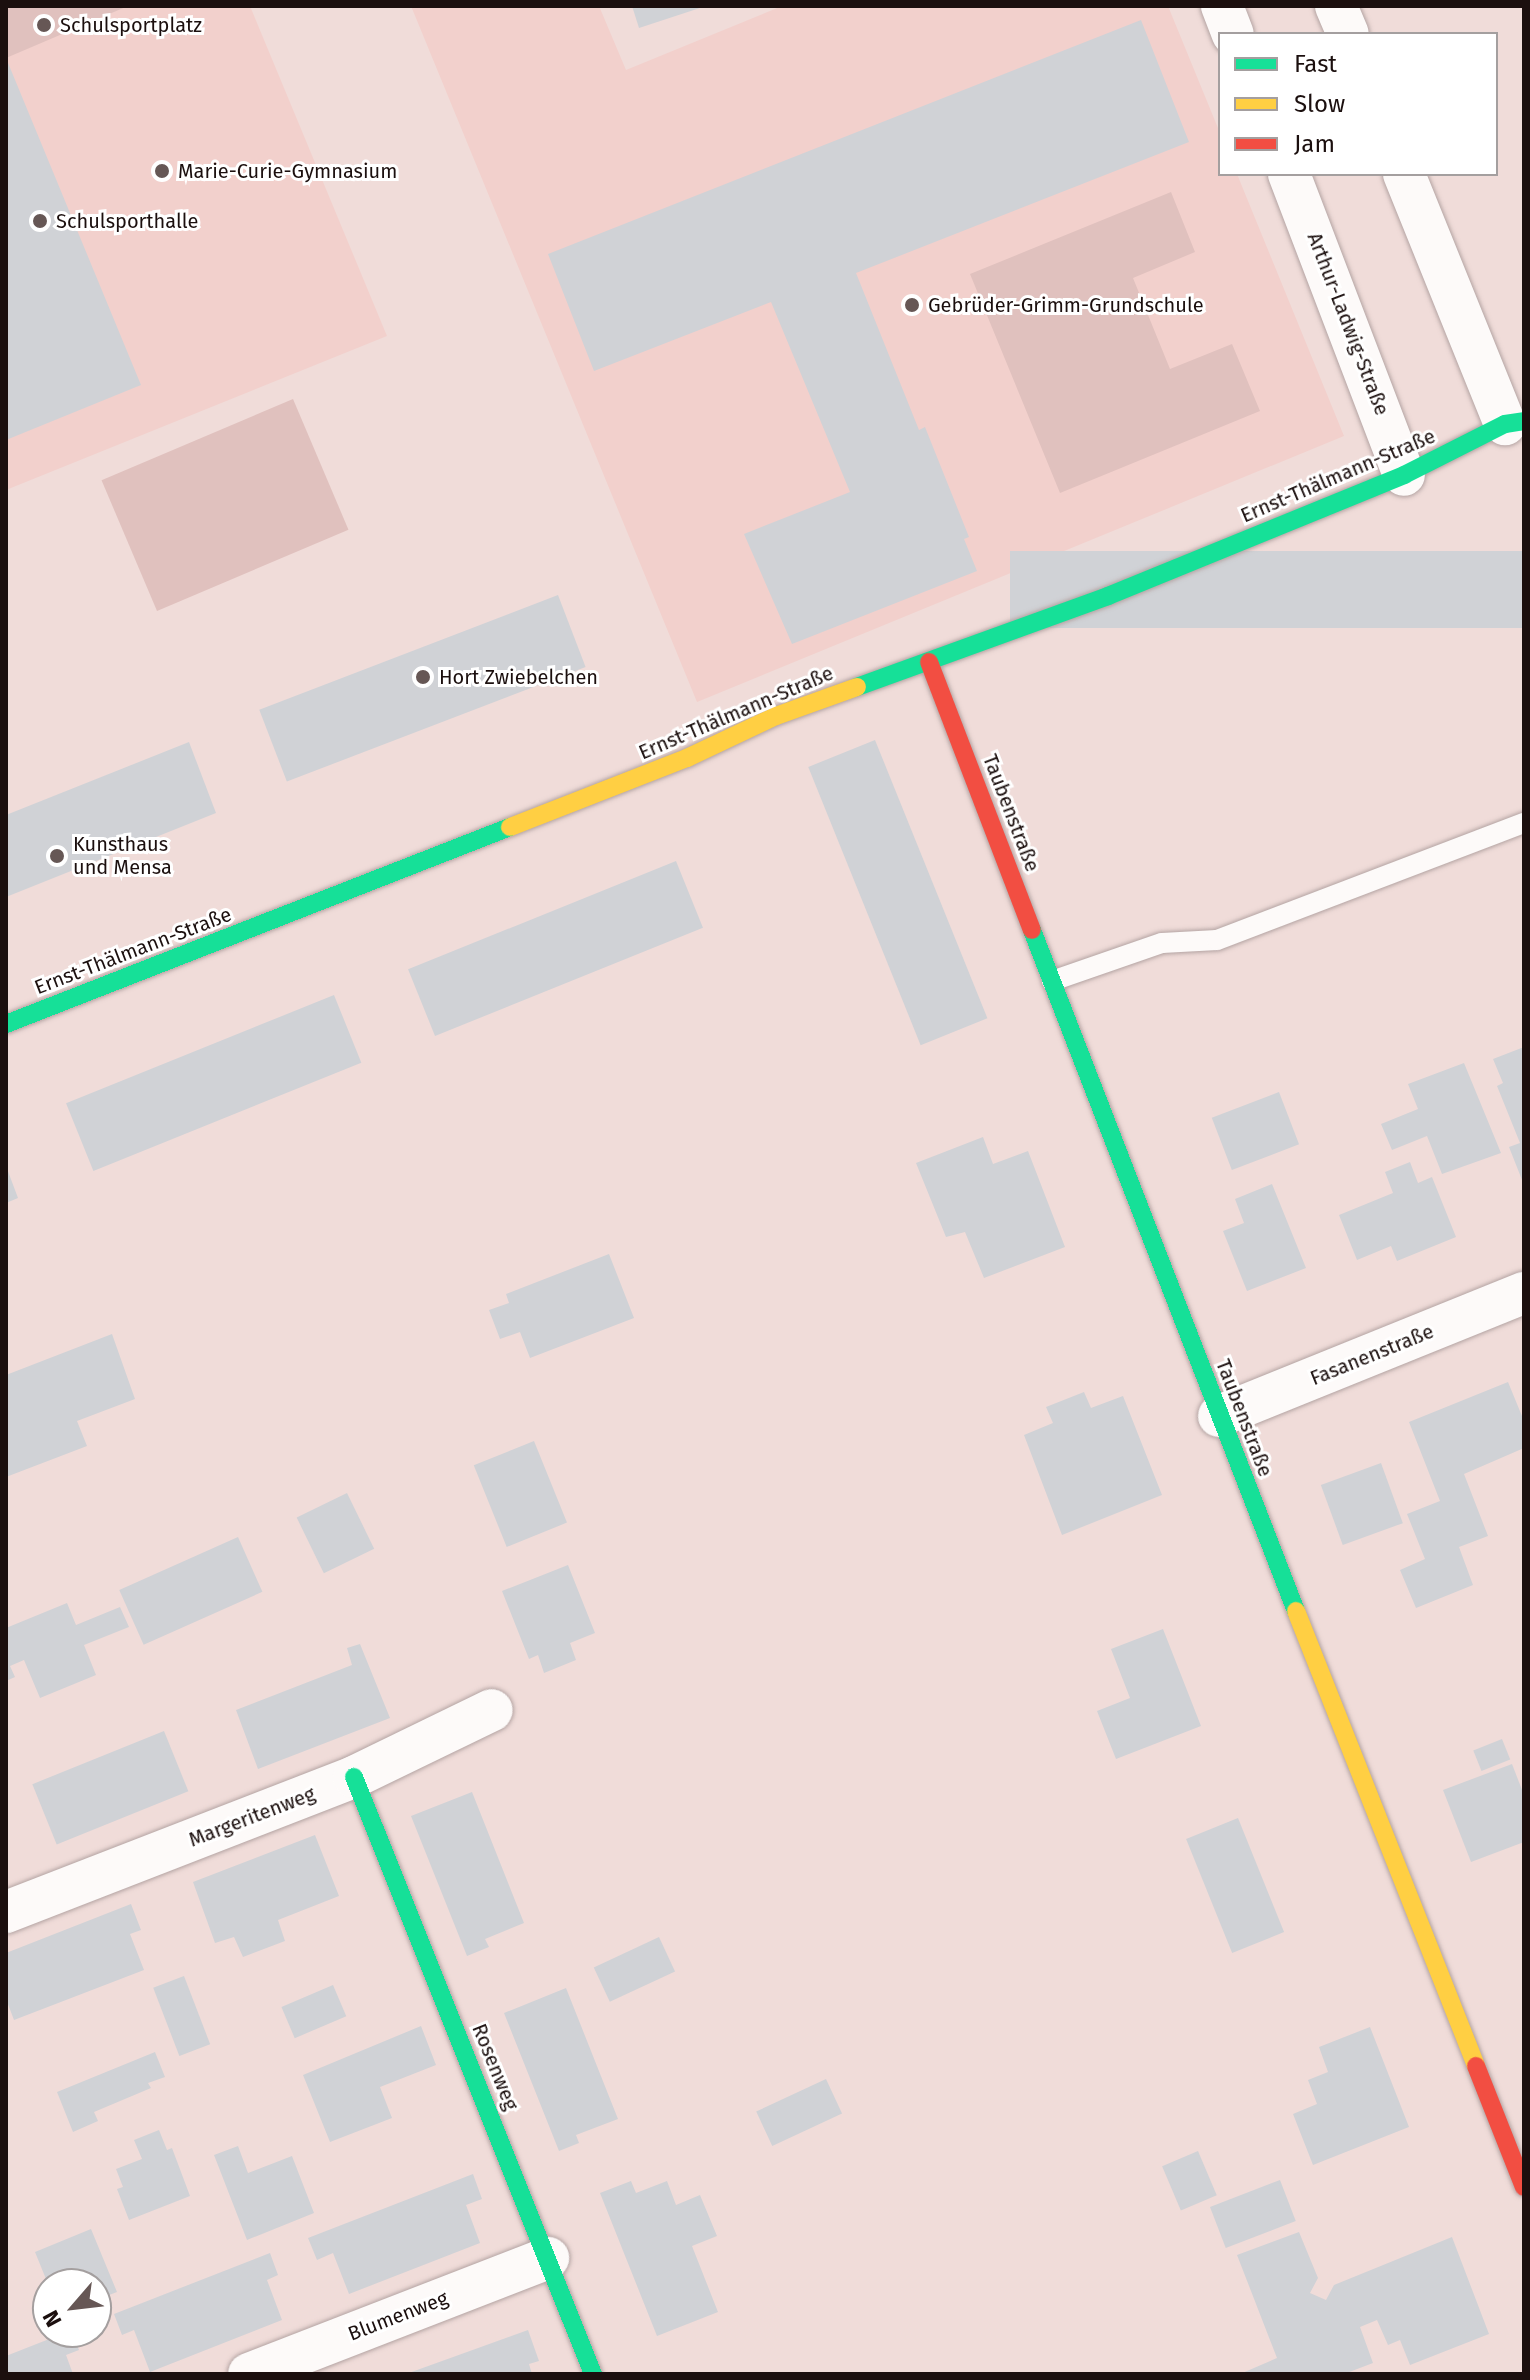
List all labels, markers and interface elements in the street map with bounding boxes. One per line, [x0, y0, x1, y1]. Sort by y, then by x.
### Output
place label: Schulsportplatz [60, 13, 202, 37]
marker: Schulsportplatz [35, 16, 53, 34]
legend [1218, 32, 1498, 176]
text: Fast [1294, 50, 1337, 78]
text: Slow [1294, 90, 1345, 118]
text: Jam [1294, 130, 1335, 158]
place label: Marie-Curie-Gymnasium [178, 159, 397, 183]
marker: Marie-Curie-Gymnasium [153, 162, 171, 180]
place label: Schulsporthalle [56, 209, 198, 233]
marker: Schulsporthalle [31, 212, 49, 230]
street label: Arthur-Ladwig-Straße [1302, 229, 1394, 419]
place label: Gebrüder-Grimm-Grundschule [928, 293, 1204, 317]
marker: Gebrüder-Grimm-Grundschule [903, 296, 921, 314]
street label: Ernst-Thälmann-Straße [1237, 424, 1439, 528]
street label: Ernst-Thälmann-Straße [635, 661, 837, 765]
place label: Hort Zwiebelchen [439, 665, 598, 689]
marker: Hort Zwiebelchen [414, 668, 432, 686]
street label: Taubenstraße [978, 751, 1044, 875]
place label: Kunsthaus und Mensa [73, 832, 172, 879]
marker: Kunsthaus und Mensa [48, 847, 66, 865]
street label: Ernst-Thälmann-Straße [31, 902, 235, 1000]
street label: Fasanenstraße [1307, 1319, 1437, 1391]
street label: Taubenstraße [1211, 1356, 1277, 1480]
street label: Margeritenweg [185, 1782, 319, 1852]
street label: Rosenweg [467, 2020, 523, 2114]
north arrow [32, 2268, 112, 2348]
street label: Blumenweg [345, 2286, 451, 2346]
text: N [37, 2306, 67, 2331]

